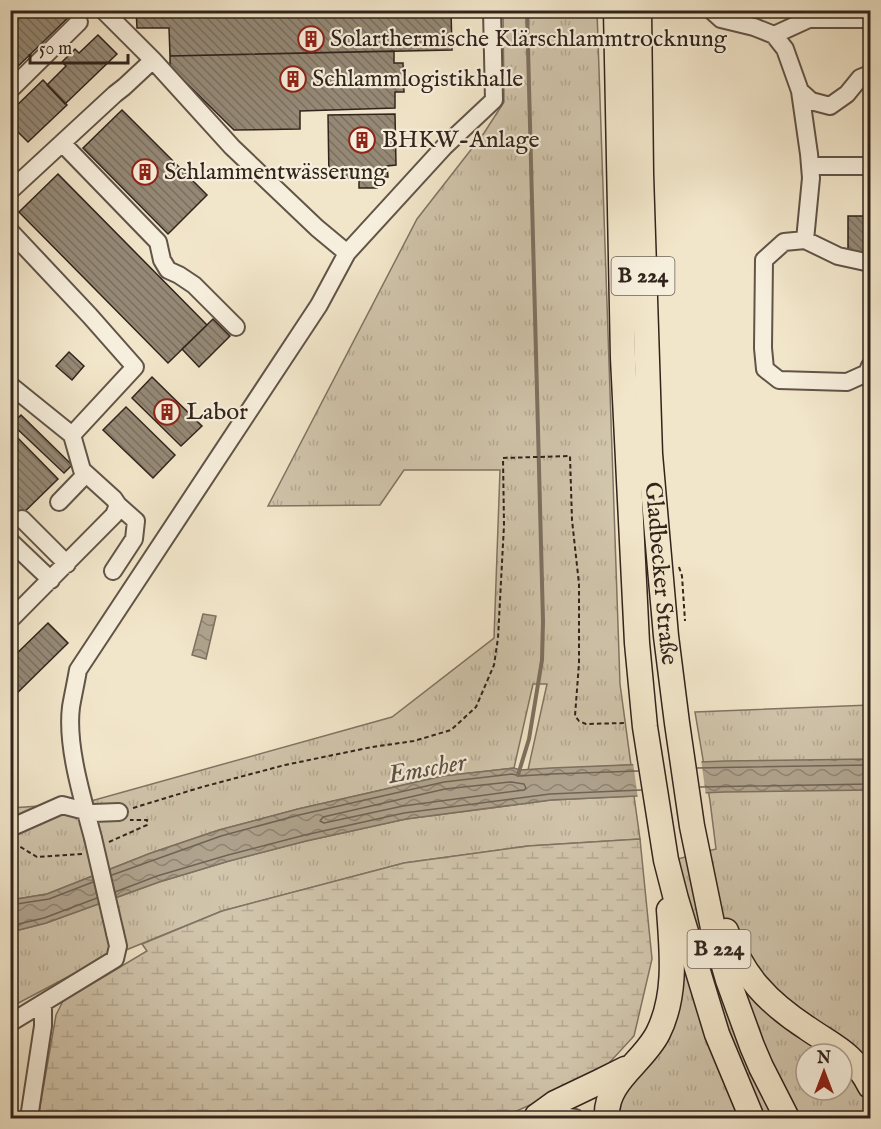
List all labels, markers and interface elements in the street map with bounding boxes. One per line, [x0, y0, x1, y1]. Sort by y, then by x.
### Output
building icon: Solarthermische Klärschlammtrocknung [296, 24, 326, 54]
place label: Solarthermische Klärschlammtrocknung [330, 24, 728, 55]
scale bar [30, 27, 128, 65]
text: 50 m [39, 38, 72, 61]
building icon: Schlammlogistikhalle [278, 64, 308, 94]
place label: Schlammlogistikhalle [312, 64, 523, 95]
building icon: BHKW-Anlage [347, 125, 377, 155]
place label: BHKW-Anlage [382, 125, 540, 156]
building icon: Schlammentwässerung [130, 157, 160, 187]
place label: Schlammentwässerung [164, 157, 387, 188]
road number: B 224 [612, 257, 674, 295]
building icon: Labor [152, 397, 182, 427]
place label: Labor [186, 397, 248, 428]
street label: Gladbecker Straße [637, 480, 685, 667]
water label: Emscher [384, 746, 470, 792]
road number: B 224 [688, 930, 750, 968]
north arrow [794, 1042, 854, 1102]
text: N [816, 1049, 831, 1069]

